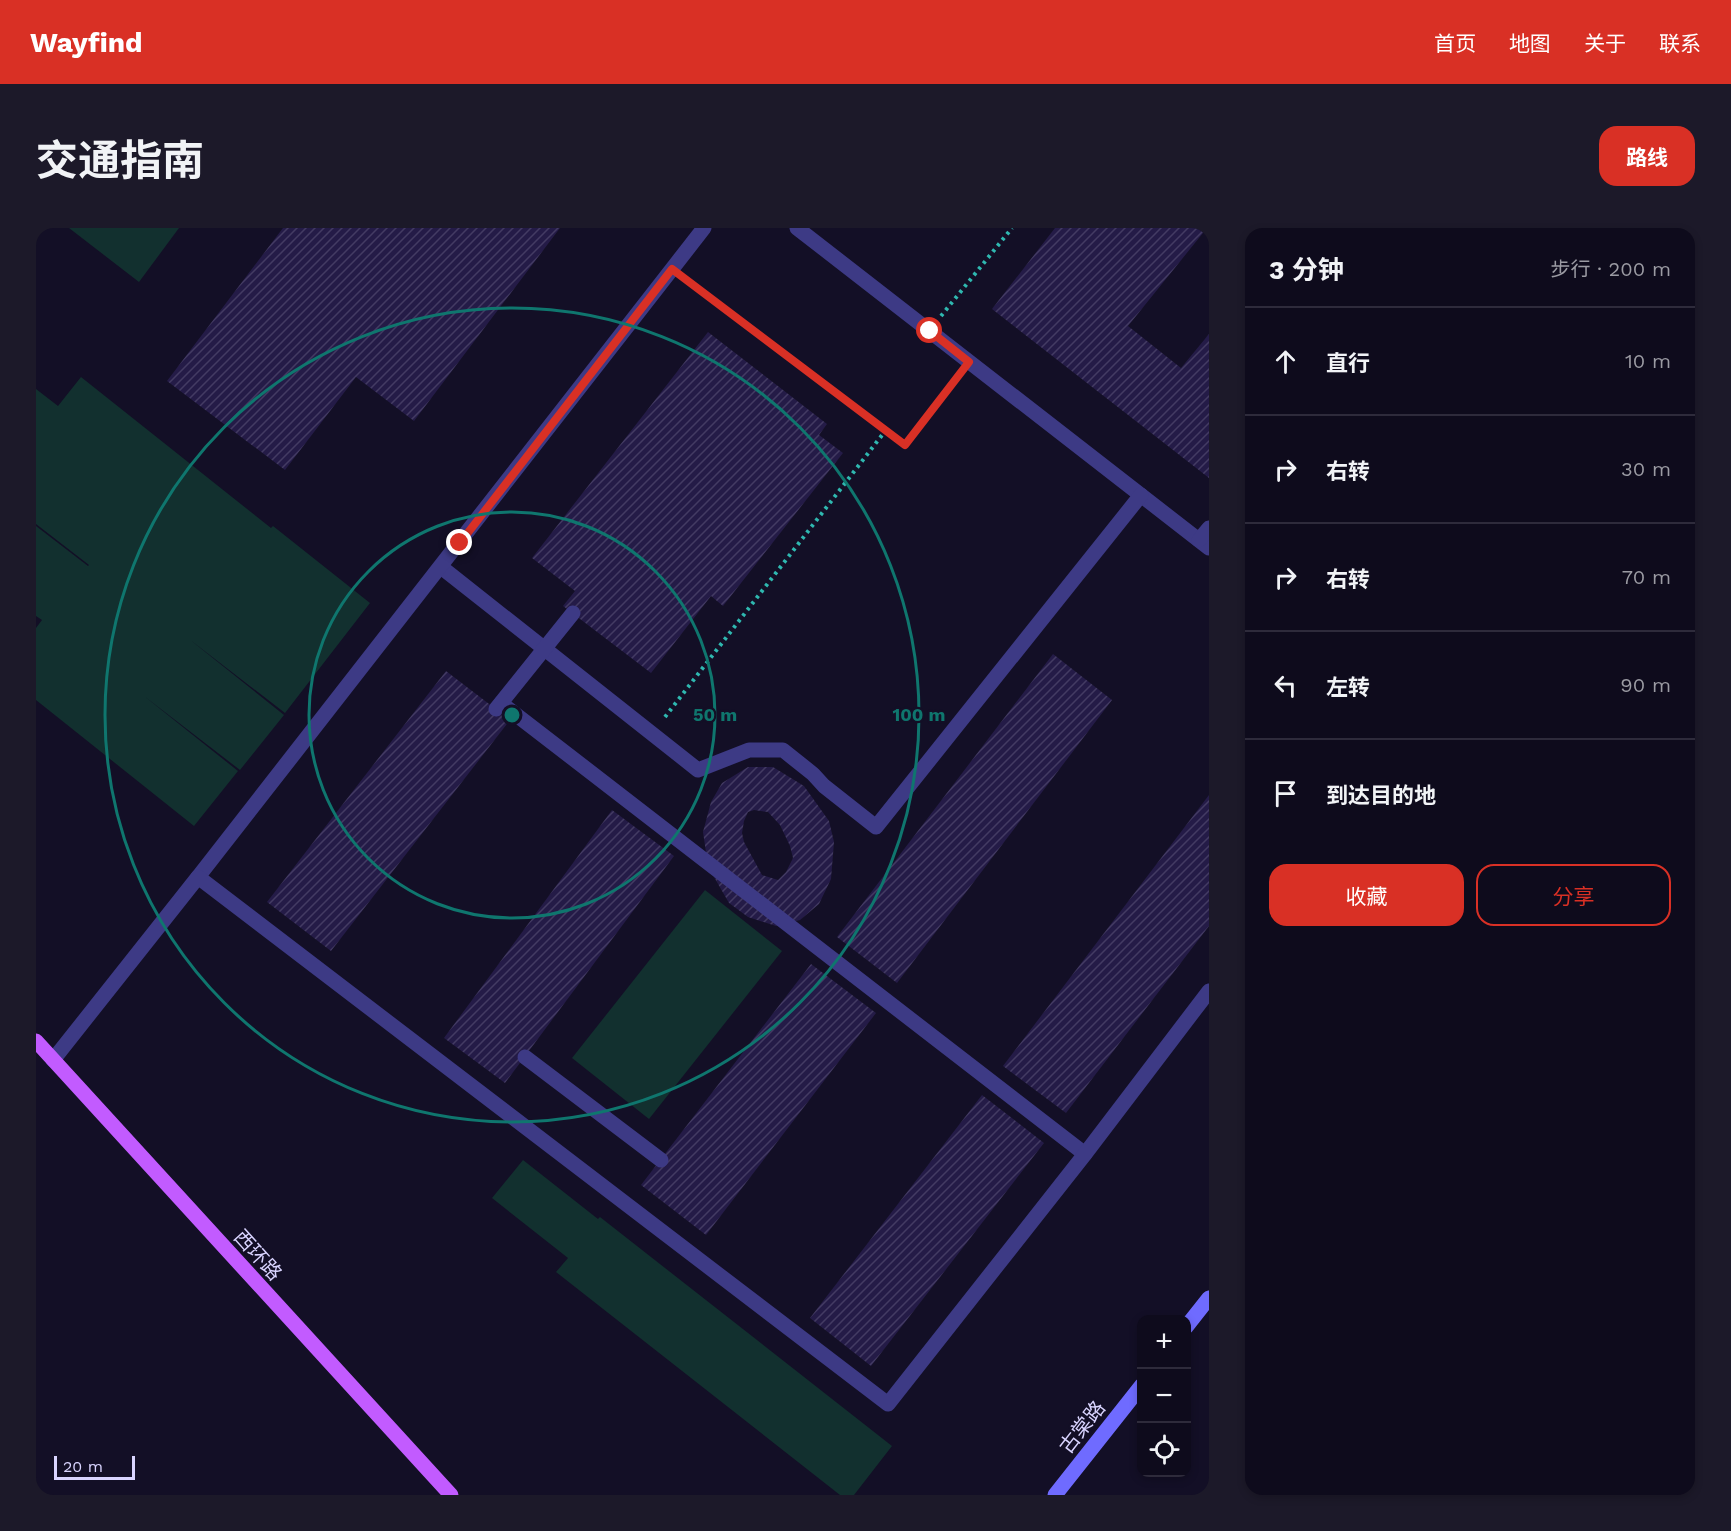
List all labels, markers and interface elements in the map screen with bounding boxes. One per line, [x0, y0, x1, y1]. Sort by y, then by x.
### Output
text: Wayfind [30, 26, 143, 59]
text: 首页 [1434, 31, 1476, 56]
text: 地图 [1509, 31, 1551, 56]
text: 关于 [1584, 31, 1626, 56]
text: 联系 [1659, 31, 1701, 56]
button: 路线 [1599, 126, 1695, 186]
text: 交通指南 [36, 136, 204, 185]
text: 3 分钟 [1269, 255, 1344, 285]
text: 步行 · 200 m [1550, 257, 1671, 281]
route start [916, 317, 942, 343]
icon: ahead [1269, 345, 1302, 378]
text: 10 m [1625, 349, 1671, 373]
text: 直行 [1326, 351, 1370, 376]
icon: right [1269, 453, 1302, 486]
text: 30 m [1621, 457, 1671, 481]
text: 右转 [1326, 459, 1370, 484]
route end [446, 529, 472, 555]
icon: right [1269, 561, 1302, 594]
text: 70 m [1622, 565, 1671, 589]
text: 右转 [1326, 567, 1370, 592]
icon: left [1269, 669, 1302, 702]
text: 90 m [1620, 673, 1671, 697]
text: 左转 [1326, 675, 1370, 700]
text: 50 m [693, 704, 737, 725]
text: 100 m [892, 704, 946, 725]
centre of rings [502, 705, 522, 725]
icon: arrive [1269, 777, 1302, 810]
text: 到达目的地 [1326, 783, 1436, 808]
button: 收藏 [1269, 864, 1464, 926]
button: 分享 [1476, 864, 1671, 926]
street label: 西环路 [229, 1225, 287, 1285]
map controls [1137, 1315, 1191, 1477]
button: + [1137, 1315, 1191, 1369]
button: − [1137, 1369, 1191, 1423]
street label: 古棠路 [1054, 1396, 1110, 1458]
button: locate [1137, 1423, 1191, 1477]
scale bar [54, 1453, 135, 1480]
text: 20 m [63, 1457, 103, 1476]

